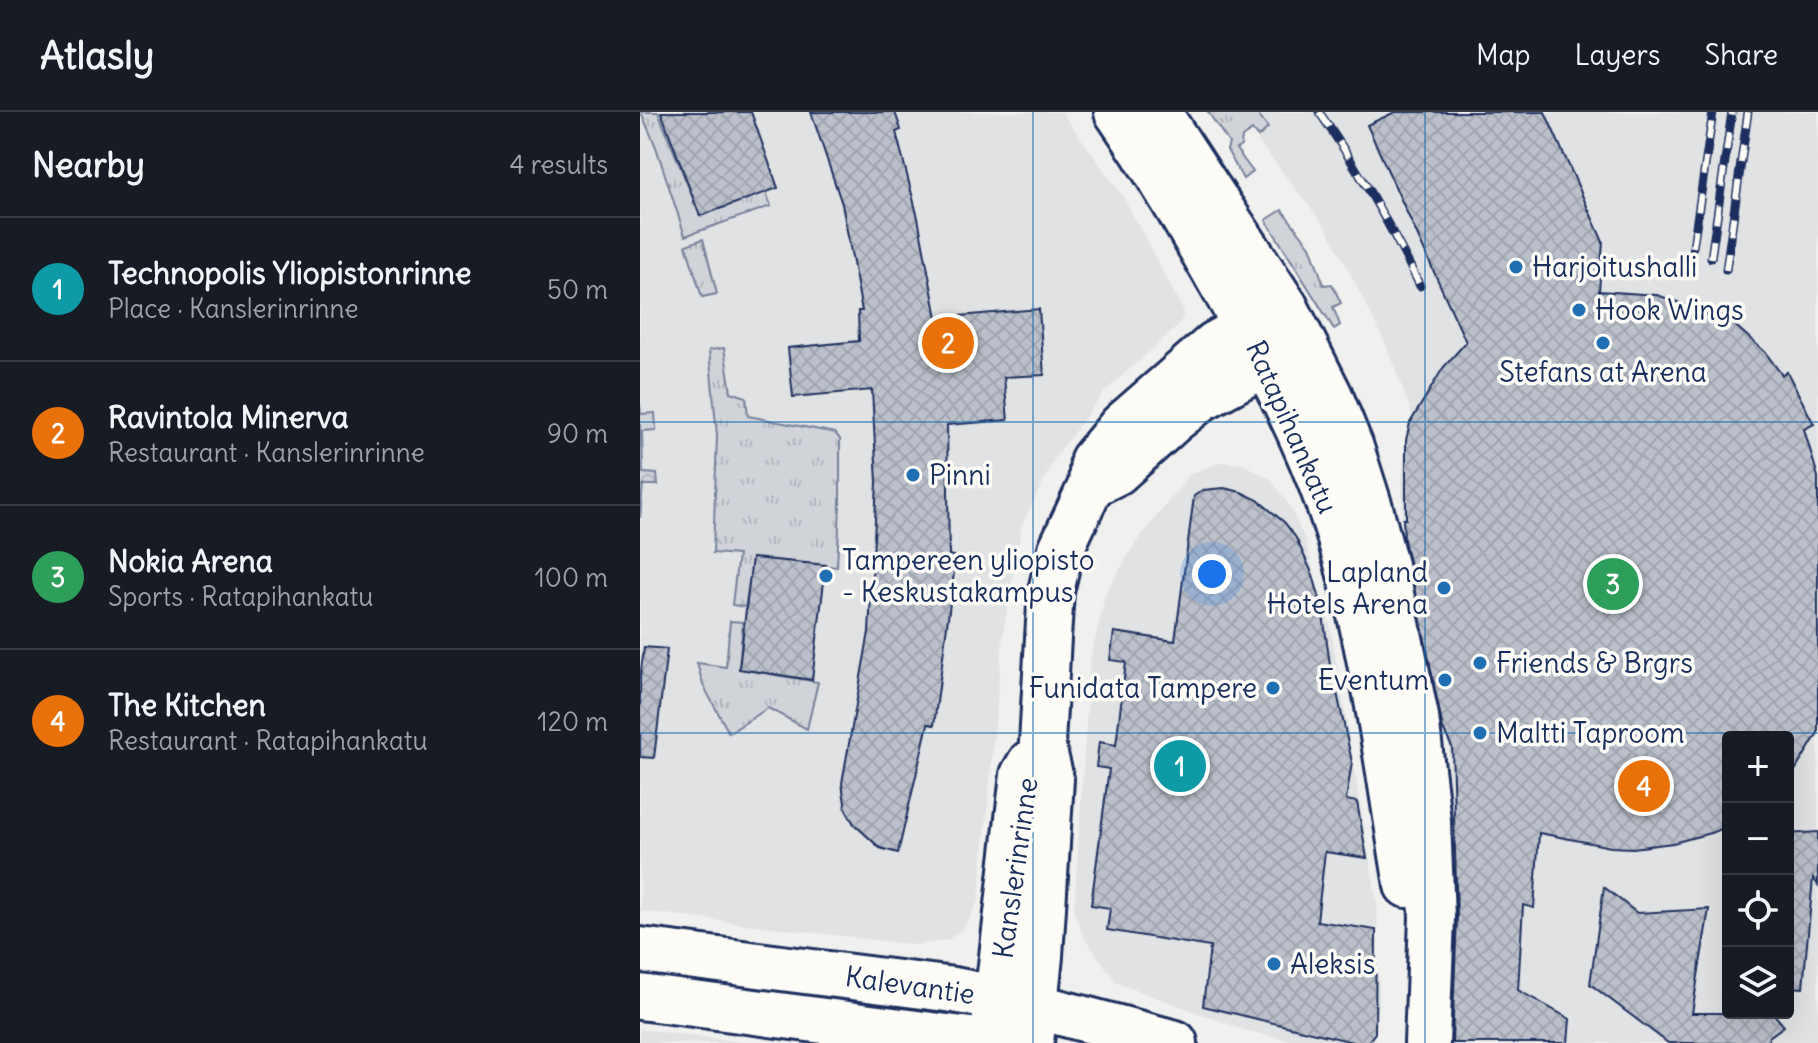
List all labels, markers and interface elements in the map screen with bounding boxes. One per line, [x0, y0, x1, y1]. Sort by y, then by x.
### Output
text: Atlasly [40, 32, 154, 79]
text: Map [1476, 37, 1531, 73]
text: Layers [1575, 37, 1661, 73]
text: Share [1705, 37, 1778, 73]
text: Nearby [32, 143, 145, 186]
text: 4 results [510, 148, 608, 181]
place label: Harjoitushalli [1532, 249, 1697, 285]
text: Technopolis Yliopistonrinne [108, 254, 471, 292]
marker: Harjoitushalli [1507, 258, 1525, 276]
text: 1 [53, 273, 63, 306]
text: 50 m [547, 273, 608, 306]
text: Place · Kanslerinrinne [108, 292, 359, 325]
place label: Hook Wings [1595, 292, 1744, 328]
marker: Hook Wings [1570, 301, 1588, 319]
pin: 2 [922, 313, 974, 373]
marker: Stefans at Arena [1594, 334, 1612, 352]
street label: Ratapihankatu [1238, 335, 1346, 519]
place label: Stefans at Arena [1499, 354, 1707, 390]
text: Ravintola Minerva [108, 398, 349, 436]
text: 2 [51, 417, 65, 450]
text: 90 m [547, 417, 608, 450]
text: Restaurant · Kanslerinrinne [108, 436, 425, 469]
place label: Pinni [929, 457, 991, 493]
marker: Pinni [904, 466, 922, 484]
text: Nokia Arena [108, 542, 273, 580]
place label: Tampereen yliopisto - Keskustakampus [842, 542, 1094, 610]
your location [1192, 554, 1232, 594]
place label: Lapland Hotels Arena [1267, 554, 1428, 622]
pin: 3 [1587, 554, 1639, 614]
text: 3 [51, 561, 65, 594]
text: 100 m [534, 561, 608, 594]
marker: Tampereen yliopisto - Keskustakampus [817, 567, 835, 585]
marker: Lapland Hotels Arena [1435, 579, 1453, 597]
text: Sports · Ratapihankatu [108, 580, 374, 613]
place label: Friends & Brgrs [1496, 645, 1693, 681]
marker: Friends & Brgrs [1471, 654, 1489, 672]
place label: Eventum [1318, 662, 1429, 698]
place label: Funidata Tampere [1029, 670, 1257, 706]
marker: Eventum [1436, 671, 1454, 689]
marker: Funidata Tampere [1264, 679, 1282, 697]
text: The Kitchen [108, 686, 266, 724]
text: 4 [50, 705, 66, 738]
text: 120 m [537, 705, 608, 738]
place label: Maltti Taproom [1496, 715, 1685, 751]
text: Restaurant · Ratapihankatu [108, 724, 428, 757]
marker: Maltti Taproom [1471, 724, 1489, 742]
map controls [1722, 731, 1794, 1019]
button: + [1722, 731, 1794, 803]
pin: 1 [1154, 736, 1206, 796]
pin: 4 [1618, 756, 1670, 816]
street label: Kanslerinrinne [984, 775, 1046, 961]
button: − [1722, 803, 1794, 875]
button: locate [1722, 875, 1794, 947]
place label: Aleksis [1290, 946, 1375, 982]
button: layers [1722, 947, 1794, 1019]
marker: Aleksis [1265, 955, 1283, 973]
street label: Kalevantie [843, 958, 977, 1012]

